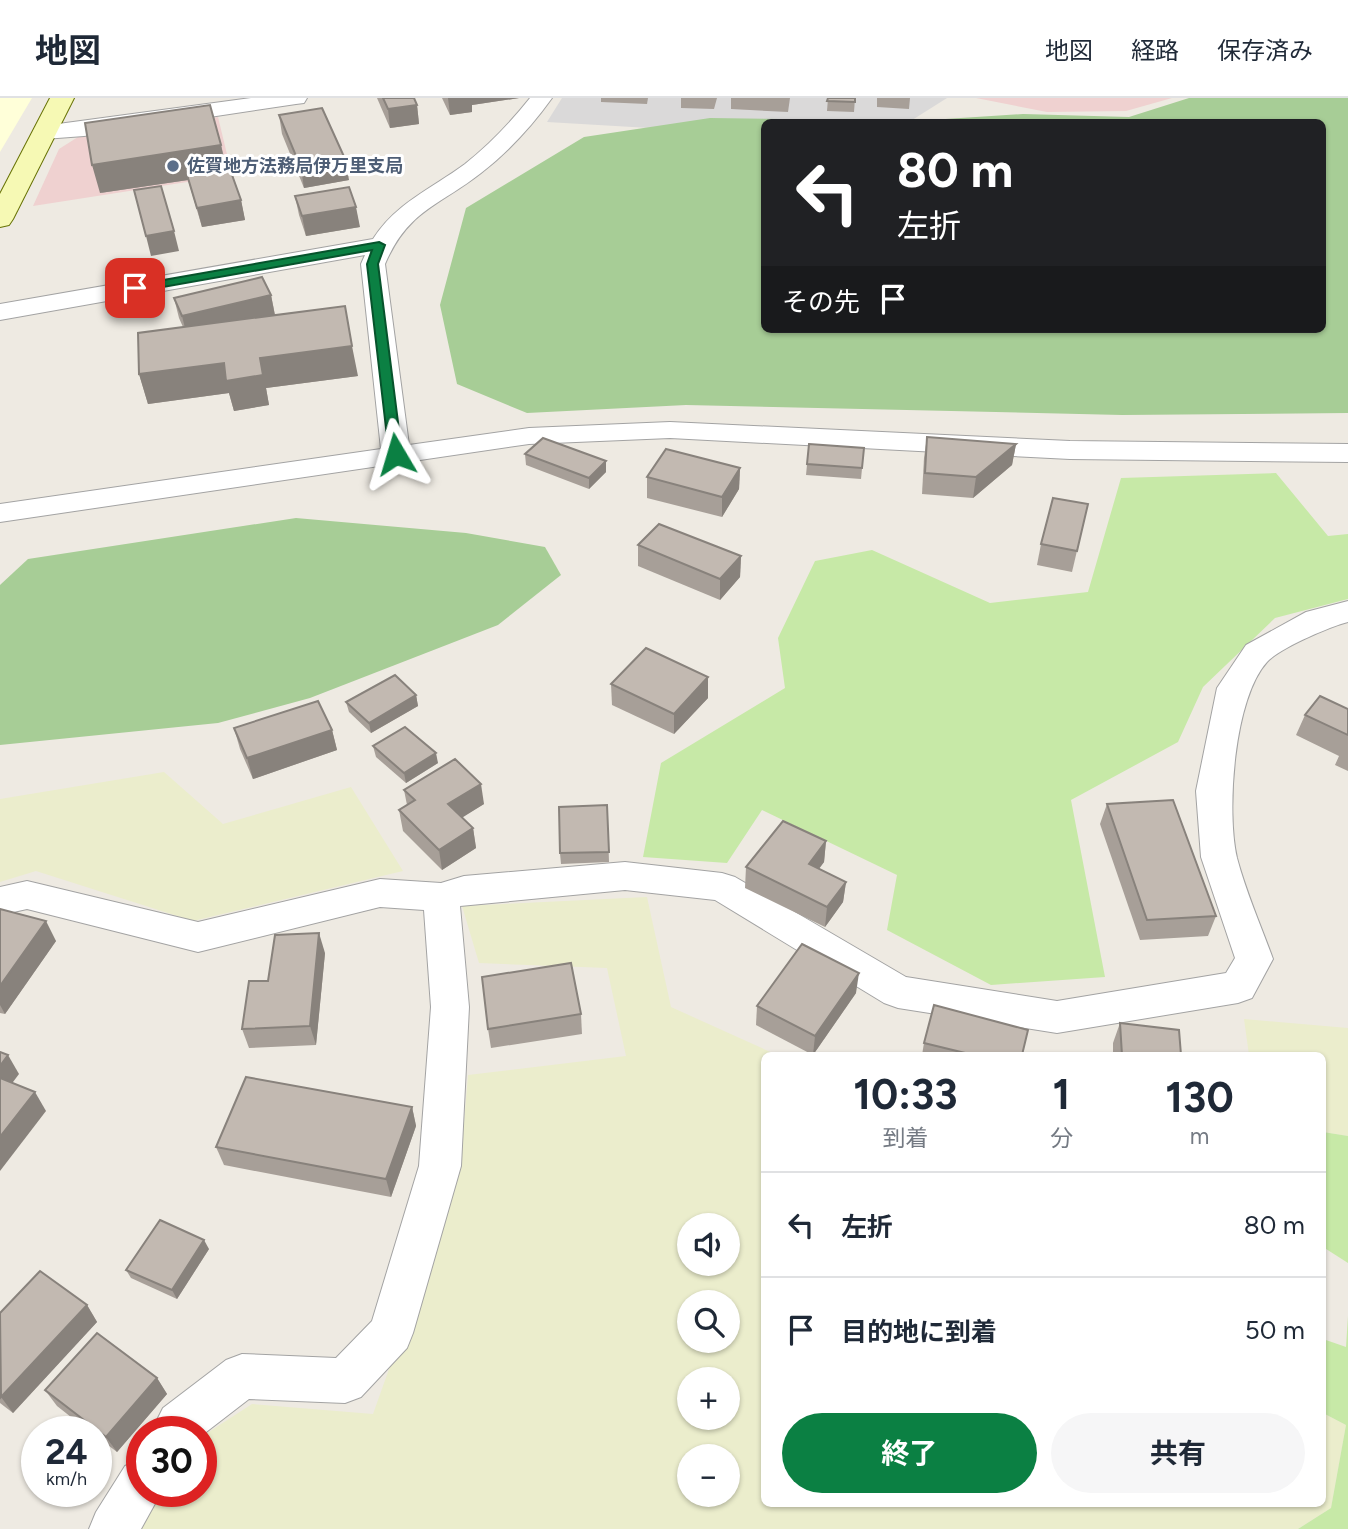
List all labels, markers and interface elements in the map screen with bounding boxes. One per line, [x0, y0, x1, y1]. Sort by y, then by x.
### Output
text: 地図 [35, 31, 101, 70]
text: 地図 [1045, 36, 1093, 65]
text: 経路 [1131, 36, 1179, 65]
text: 保存済み [1217, 36, 1313, 65]
text: 80 m [897, 140, 1013, 199]
icon: left [782, 147, 873, 238]
place label: 佐賀地方法務局伊万里支局 [187, 155, 403, 177]
marker: 佐賀地方法務局伊万里支局 [165, 158, 181, 174]
text: 左折 [897, 207, 961, 245]
pin [105, 258, 165, 318]
icon: arrive [116, 269, 154, 307]
icon: arrive [874, 280, 912, 318]
text: その先 [782, 286, 860, 318]
position arrow [359, 417, 433, 491]
text: 10:33 [853, 1069, 958, 1120]
text: 1 [1053, 1069, 1070, 1120]
text: 130 [1165, 1072, 1234, 1123]
text: m [1190, 1122, 1209, 1150]
text: 到着 [882, 1124, 928, 1152]
text: 分 [1050, 1124, 1073, 1152]
icon: left [782, 1206, 820, 1244]
text: 80 m [1244, 1209, 1305, 1241]
text: 左折 [841, 1211, 893, 1243]
map controls [677, 1213, 740, 1507]
button: sound [677, 1213, 740, 1276]
button: search [677, 1290, 740, 1353]
icon: arrive [782, 1311, 820, 1349]
text: 50 m [1245, 1314, 1305, 1346]
text: 目的地に到着 [841, 1316, 997, 1348]
button: + [677, 1367, 740, 1430]
button: 終了 [782, 1413, 1037, 1493]
button: 共有 [1051, 1413, 1305, 1493]
speed limit sign: 30 [126, 1416, 217, 1507]
text: 24 [45, 1431, 88, 1473]
button: − [677, 1444, 740, 1507]
text: km/h [46, 1468, 87, 1490]

